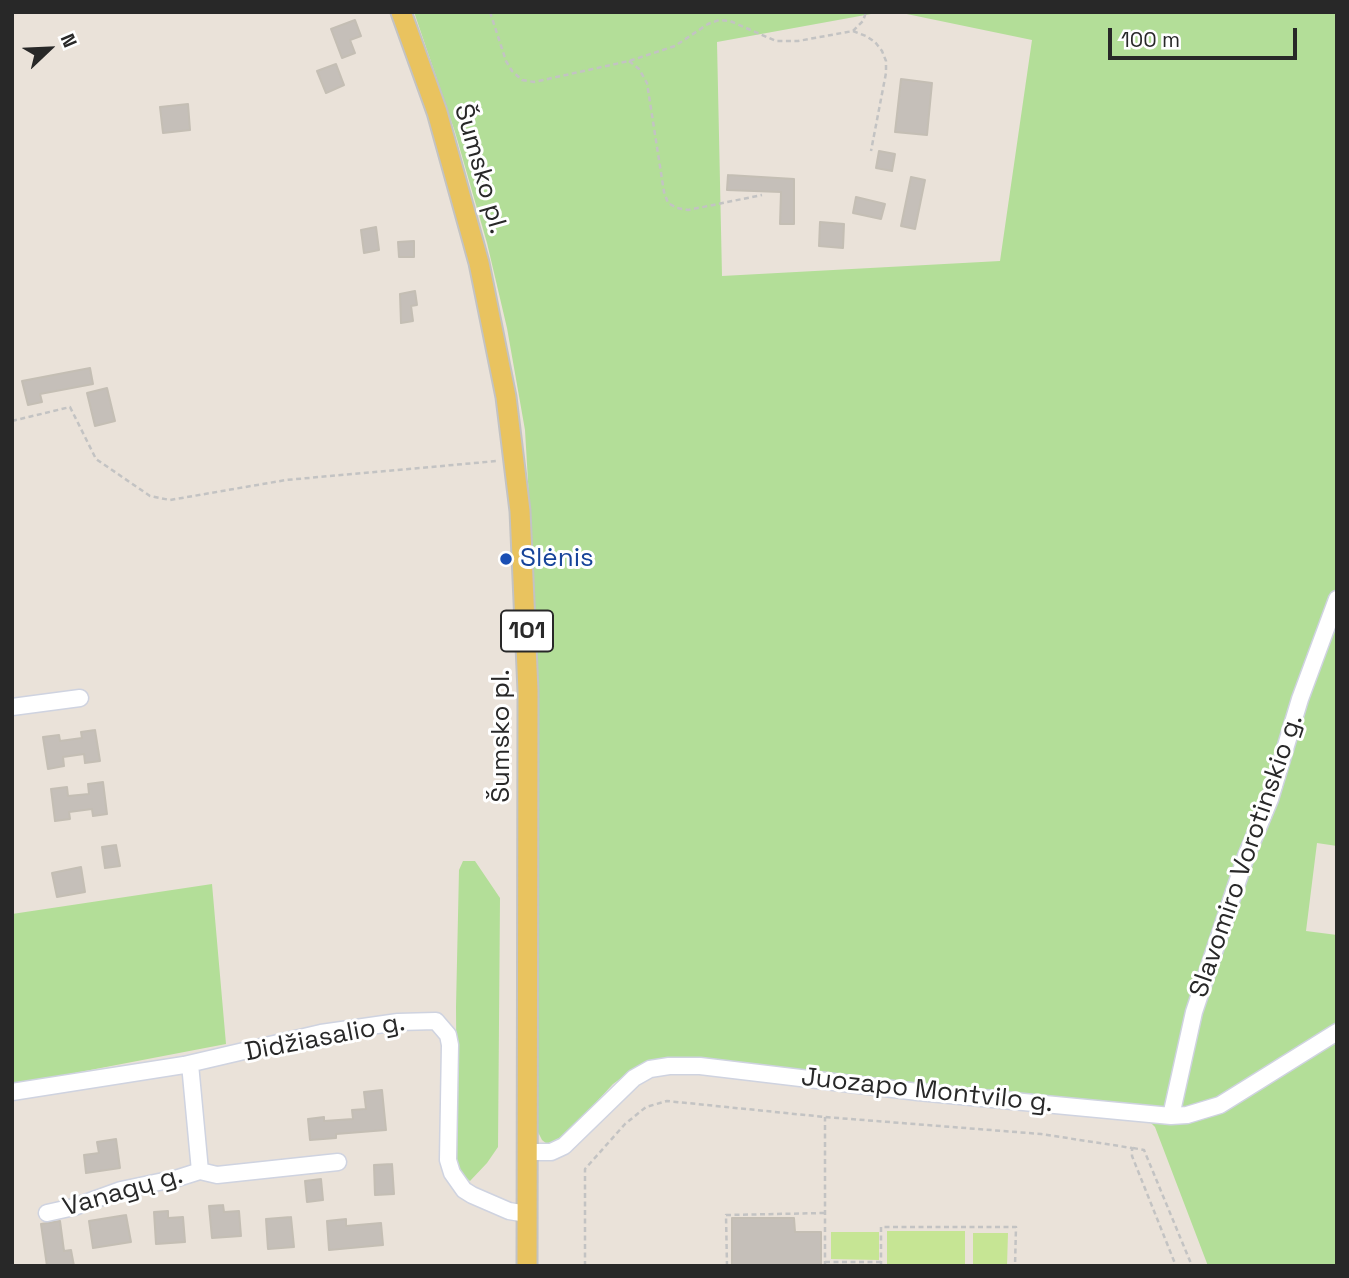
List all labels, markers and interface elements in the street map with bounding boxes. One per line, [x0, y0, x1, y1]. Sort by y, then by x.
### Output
north arrow [14, 14, 84, 84]
scale bar [1111, 14, 1300, 58]
text: 100 m [1121, 26, 1180, 53]
text: N [55, 30, 83, 51]
street label: Šumsko pl. [447, 100, 513, 238]
place label: Slėnis [520, 543, 594, 575]
marker: Slėnis [498, 551, 514, 567]
road number: 101 [501, 610, 553, 652]
street label: Šumsko pl. [486, 669, 518, 803]
street label: Slavomiro Vorotinskio g. [1184, 710, 1310, 1002]
street label: Didžiasalio g. [242, 1007, 408, 1069]
street label: Juozapo Montvilo g. [800, 1062, 1054, 1120]
street label: Vanagų g. [59, 1160, 187, 1224]

